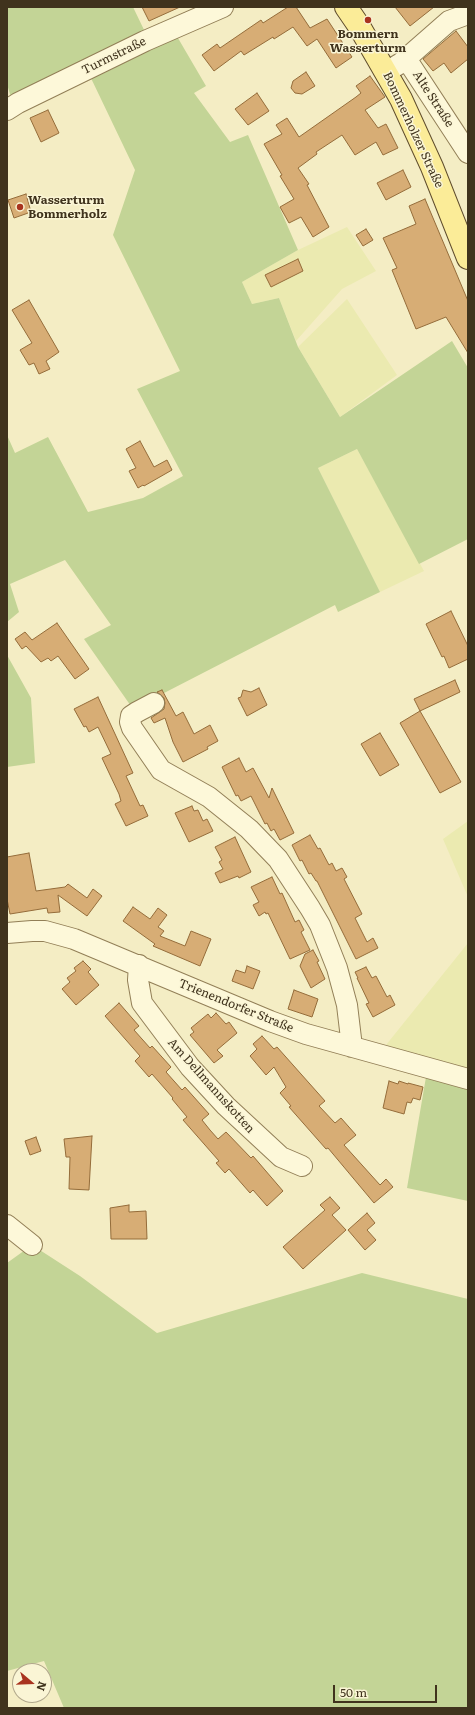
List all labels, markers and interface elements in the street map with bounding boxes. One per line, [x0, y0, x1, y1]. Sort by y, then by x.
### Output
marker: Bommern Wasserturm [363, 15, 373, 25]
place label: Bommern Wasserturm [330, 27, 406, 55]
street label: Turmstraße [79, 34, 149, 78]
street label: Alte Straße [409, 68, 457, 130]
street label: Bommerholzer Straße [380, 70, 446, 190]
place label: Wasserturm Bommerholz [28, 193, 107, 221]
marker: Wasserturm Bommerholz [15, 202, 25, 212]
street label: Trienendorfer Straße [176, 976, 296, 1036]
street label: Am Dellmannskotten [165, 1036, 257, 1136]
north arrow [12, 1663, 52, 1703]
scale bar [335, 1677, 439, 1703]
text: N [33, 1680, 51, 1694]
text: 50 m [340, 1683, 367, 1701]

